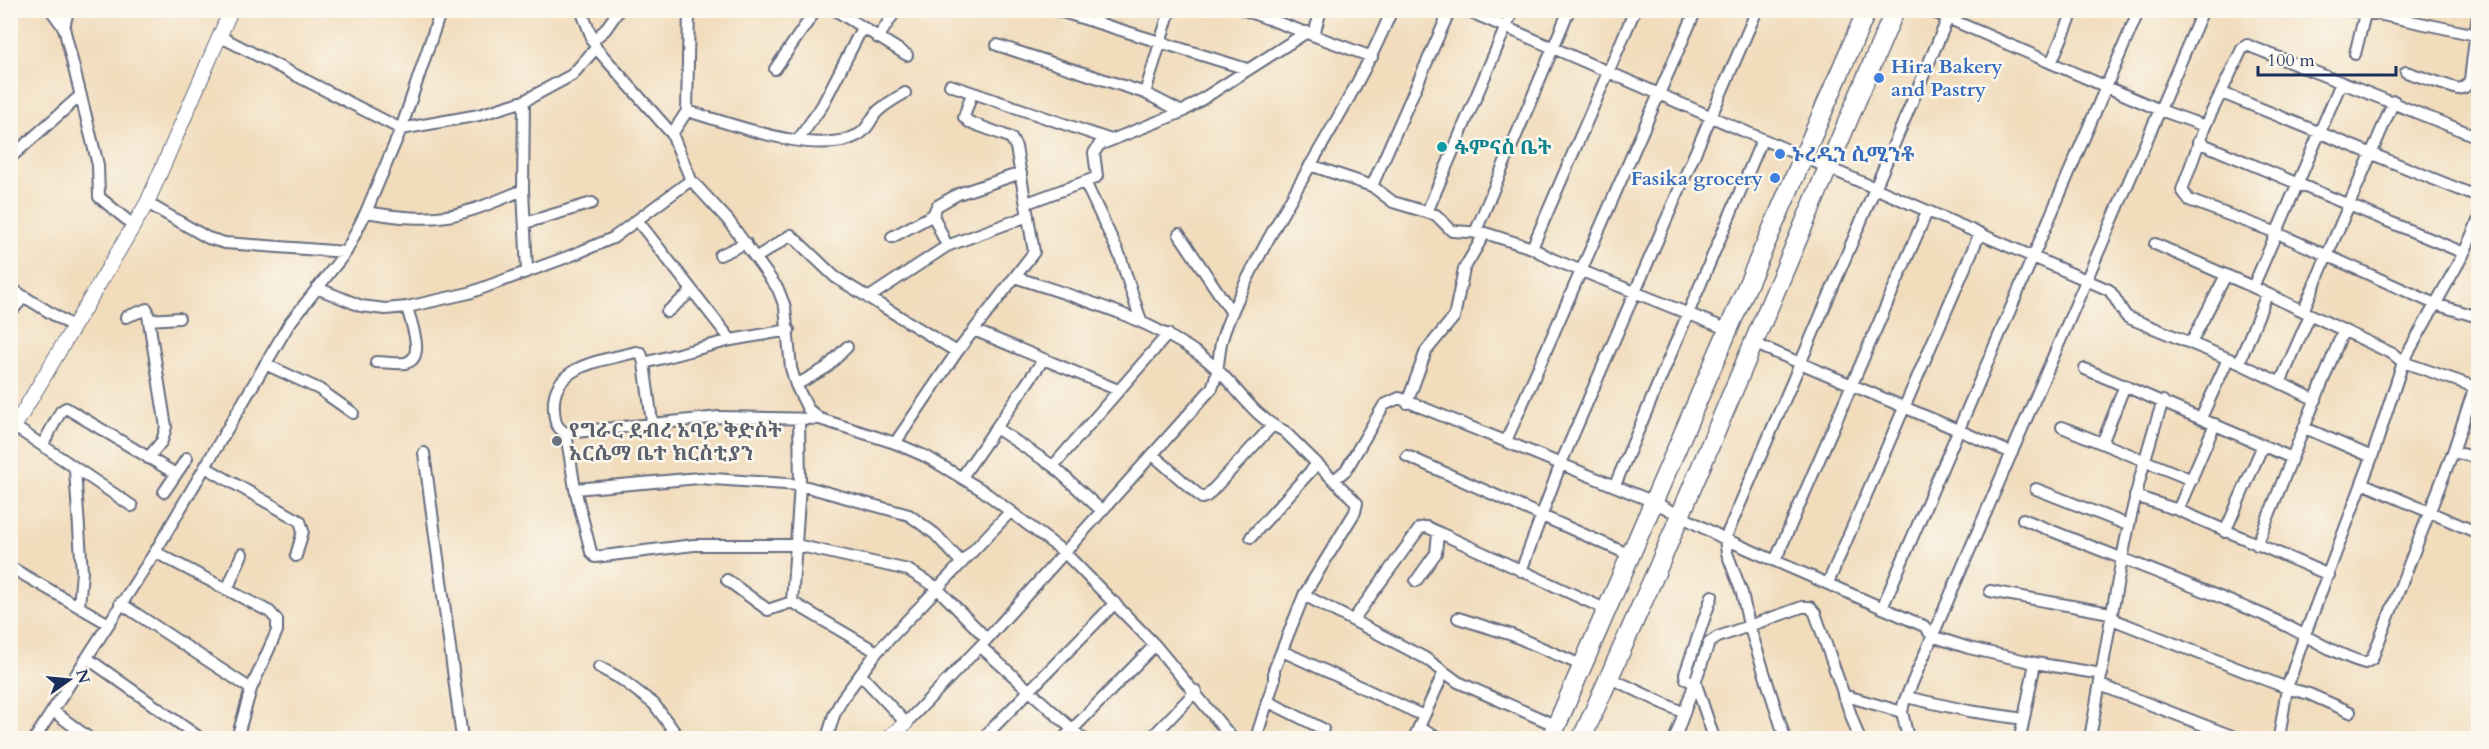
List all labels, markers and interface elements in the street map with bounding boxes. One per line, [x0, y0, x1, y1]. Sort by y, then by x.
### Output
scale bar [2258, 39, 2396, 77]
text: 100 m [2267, 48, 2315, 73]
place label: Hira Bakery and Pastry [1891, 53, 2003, 103]
marker: Hira Bakery and Pastry [1872, 71, 1886, 85]
place label: ፋምናስ ቤት [1454, 134, 1552, 161]
marker: ፋምናስ ቤት [1435, 140, 1449, 154]
place label: ኑረዲን ሲሚንቶ [1792, 141, 1915, 168]
marker: ኑረዲን ሲሚንቶ [1773, 147, 1787, 161]
place label: Fasika grocery [1631, 165, 1764, 192]
marker: Fasika grocery [1768, 171, 1782, 185]
place label: የግራር ደብረ አባይ ቅድስት አርሴማ ቤተ ክርስቲያን [569, 417, 782, 467]
marker: የግራር ደብረ አባይ ቅድስት አርሴማ ቤተ ክርስቲያን [550, 434, 564, 448]
north arrow [39, 650, 99, 710]
text: N [70, 667, 95, 686]

